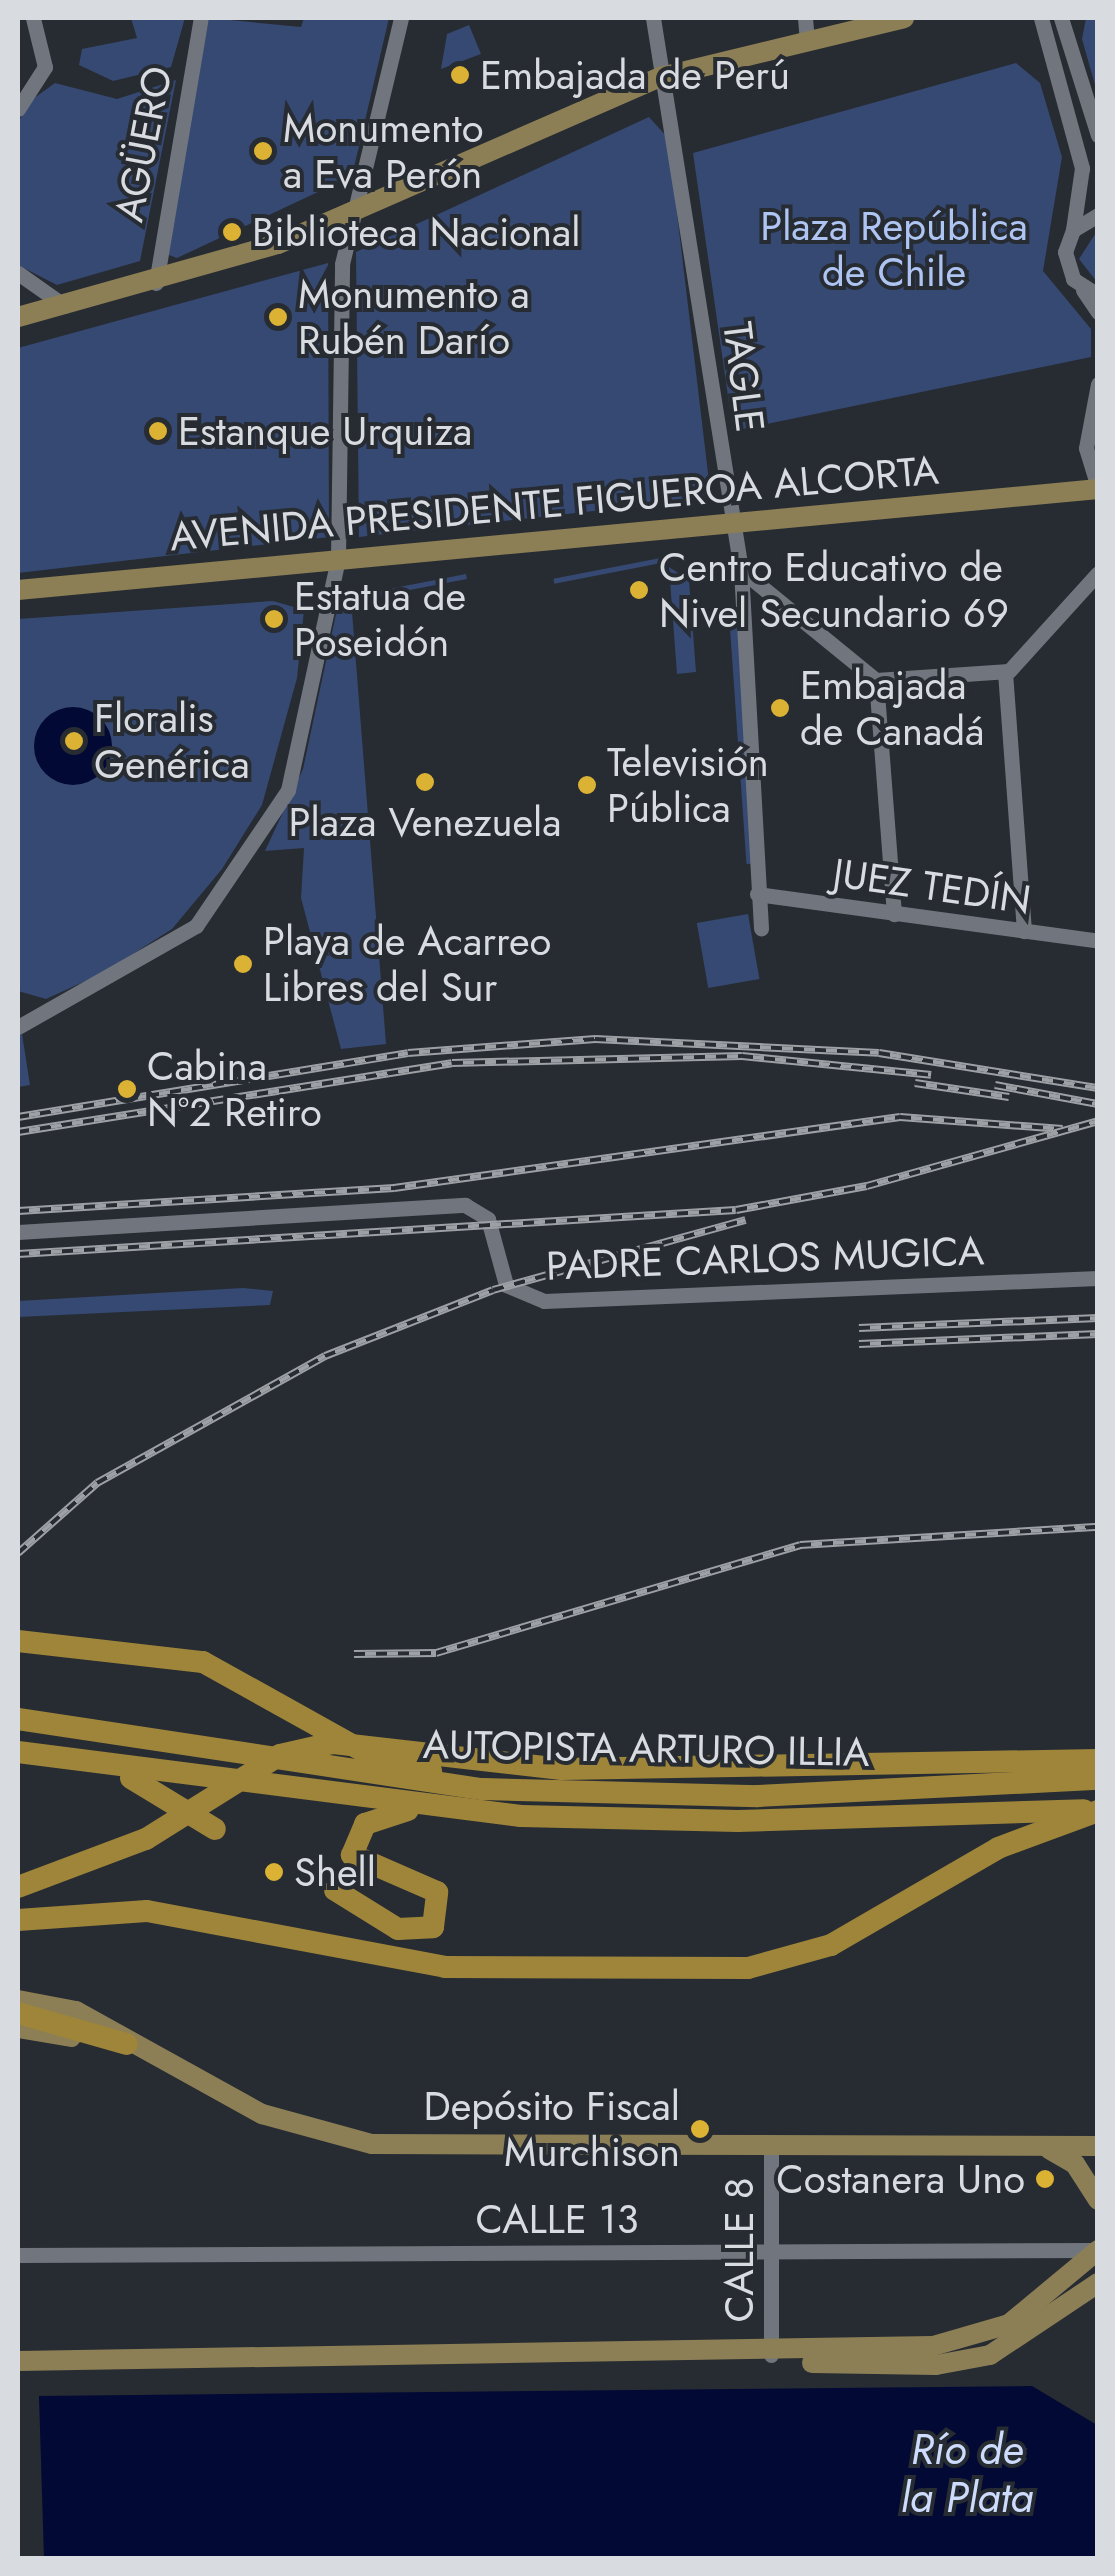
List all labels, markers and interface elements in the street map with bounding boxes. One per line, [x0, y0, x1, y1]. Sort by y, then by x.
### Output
place label: Embajada de Perú [480, 51, 790, 99]
street label: AGÜERO [104, 62, 182, 226]
marker: Embajada de Perú [449, 64, 471, 86]
place label: Monumento a Eva Perón [283, 104, 483, 198]
marker: Monumento a Eva Perón [252, 140, 274, 162]
park label: Plaza República de Chile [760, 202, 1028, 296]
place label: Biblioteca Nacional [252, 208, 581, 256]
marker: Biblioteca Nacional [221, 221, 243, 243]
place label: Monumento a Rubén Darío [298, 270, 530, 364]
marker: Monumento a Rubén Darío [267, 306, 289, 328]
street label: TAGLE [713, 319, 775, 435]
place label: Estanque Urquiza [178, 407, 472, 455]
marker: Estanque Urquiza [147, 420, 169, 442]
street label: AVENIDA PRESIDENTE FIGUEROA ALCORTA [168, 445, 940, 561]
place label: Centro Educativo de Nivel Secundario 69 [659, 543, 1009, 637]
place label: Estatua de Poseidón [294, 572, 466, 666]
marker: Centro Educativo de Nivel Secundario 69 [628, 579, 650, 601]
marker: Estatua de Poseidón [263, 608, 285, 630]
place label: Embajada de Canadá [800, 661, 984, 755]
place label: Floralis Genérica [94, 694, 250, 788]
marker: Embajada de Canadá [769, 697, 791, 719]
marker: Floralis Genérica [63, 730, 85, 752]
place label: Televisión Pública [607, 738, 769, 832]
marker: Plaza Venezuela [414, 771, 436, 793]
marker: Televisión Pública [576, 774, 598, 796]
place label: Plaza Venezuela [289, 798, 561, 846]
street label: JUEZ TEDÍN [830, 848, 1034, 924]
place label: Playa de Acarreo Libres del Sur [263, 917, 551, 1011]
marker: Playa de Acarreo Libres del Sur [232, 953, 254, 975]
place label: Cabina N°2 Retiro [147, 1042, 322, 1136]
marker: Cabina N°2 Retiro [116, 1078, 138, 1100]
street label: PADRE CARLOS MUGICA [545, 1226, 985, 1290]
street label: AUTOPISTA ARTURO ILLIA [422, 1720, 870, 1776]
place label: Shell [294, 1848, 376, 1896]
marker: Shell [263, 1861, 285, 1883]
place label: Depósito Fiscal Murchison [424, 2082, 680, 2176]
marker: Depósito Fiscal Murchison [689, 2118, 711, 2140]
place label: Costanera Uno [776, 2155, 1025, 2203]
marker: Costanera Uno [1034, 2168, 1056, 2190]
street label: CALLE 8 [715, 2177, 763, 2323]
street label: CALLE 13 [475, 2195, 639, 2243]
water label: Río de la Plata [900, 2425, 1034, 2524]

